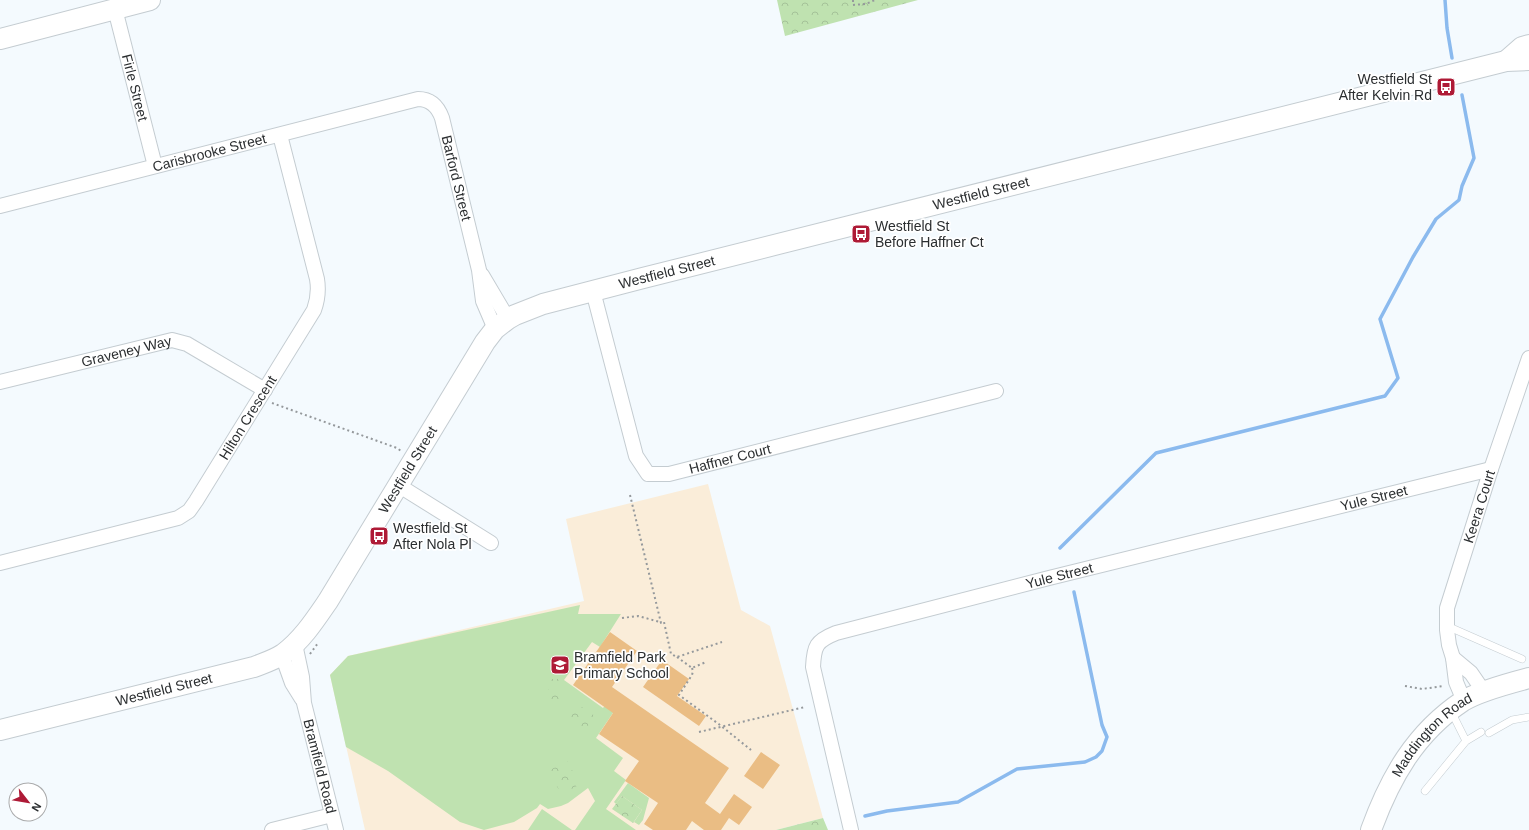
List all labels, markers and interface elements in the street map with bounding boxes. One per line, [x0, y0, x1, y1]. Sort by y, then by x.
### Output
street label: Firle Street [119, 52, 151, 123]
place label: Westfield St After Kelvin Rd [1339, 71, 1432, 103]
bus stop icon: Westfield St After Kelvin Rd [1435, 76, 1457, 98]
street label: Carisbrooke Street [151, 130, 268, 175]
street label: Barford Street [439, 134, 475, 222]
street label: Westfield Street [931, 173, 1031, 213]
place label: Westfield St Before Haffner Ct [875, 218, 984, 250]
bus stop icon: Westfield St Before Haffner Ct [850, 223, 872, 245]
street label: Westfield Street [617, 252, 717, 292]
street label: Graveney Way [80, 332, 173, 370]
street label: Hilton Crescent [216, 372, 280, 462]
street label: Westfield Street [375, 423, 440, 516]
street label: Haffner Court [687, 440, 773, 477]
street label: Keera Court [1460, 468, 1498, 545]
street label: Yule Street [1339, 482, 1409, 514]
place label: Westfield St After Nola Pl [393, 520, 472, 552]
bus stop icon: Westfield St After Nola Pl [368, 525, 390, 547]
street label: Yule Street [1024, 559, 1095, 592]
place label: Bramfield Park Primary School [574, 649, 669, 681]
school or university icon: Bramfield Park Primary School [549, 654, 571, 676]
street label: Westfield Street [114, 670, 214, 709]
street label: Maddington Road [1388, 690, 1475, 780]
street label: Bramfield Road [300, 717, 339, 815]
north arrow [8, 782, 48, 822]
text: N [29, 801, 44, 814]

